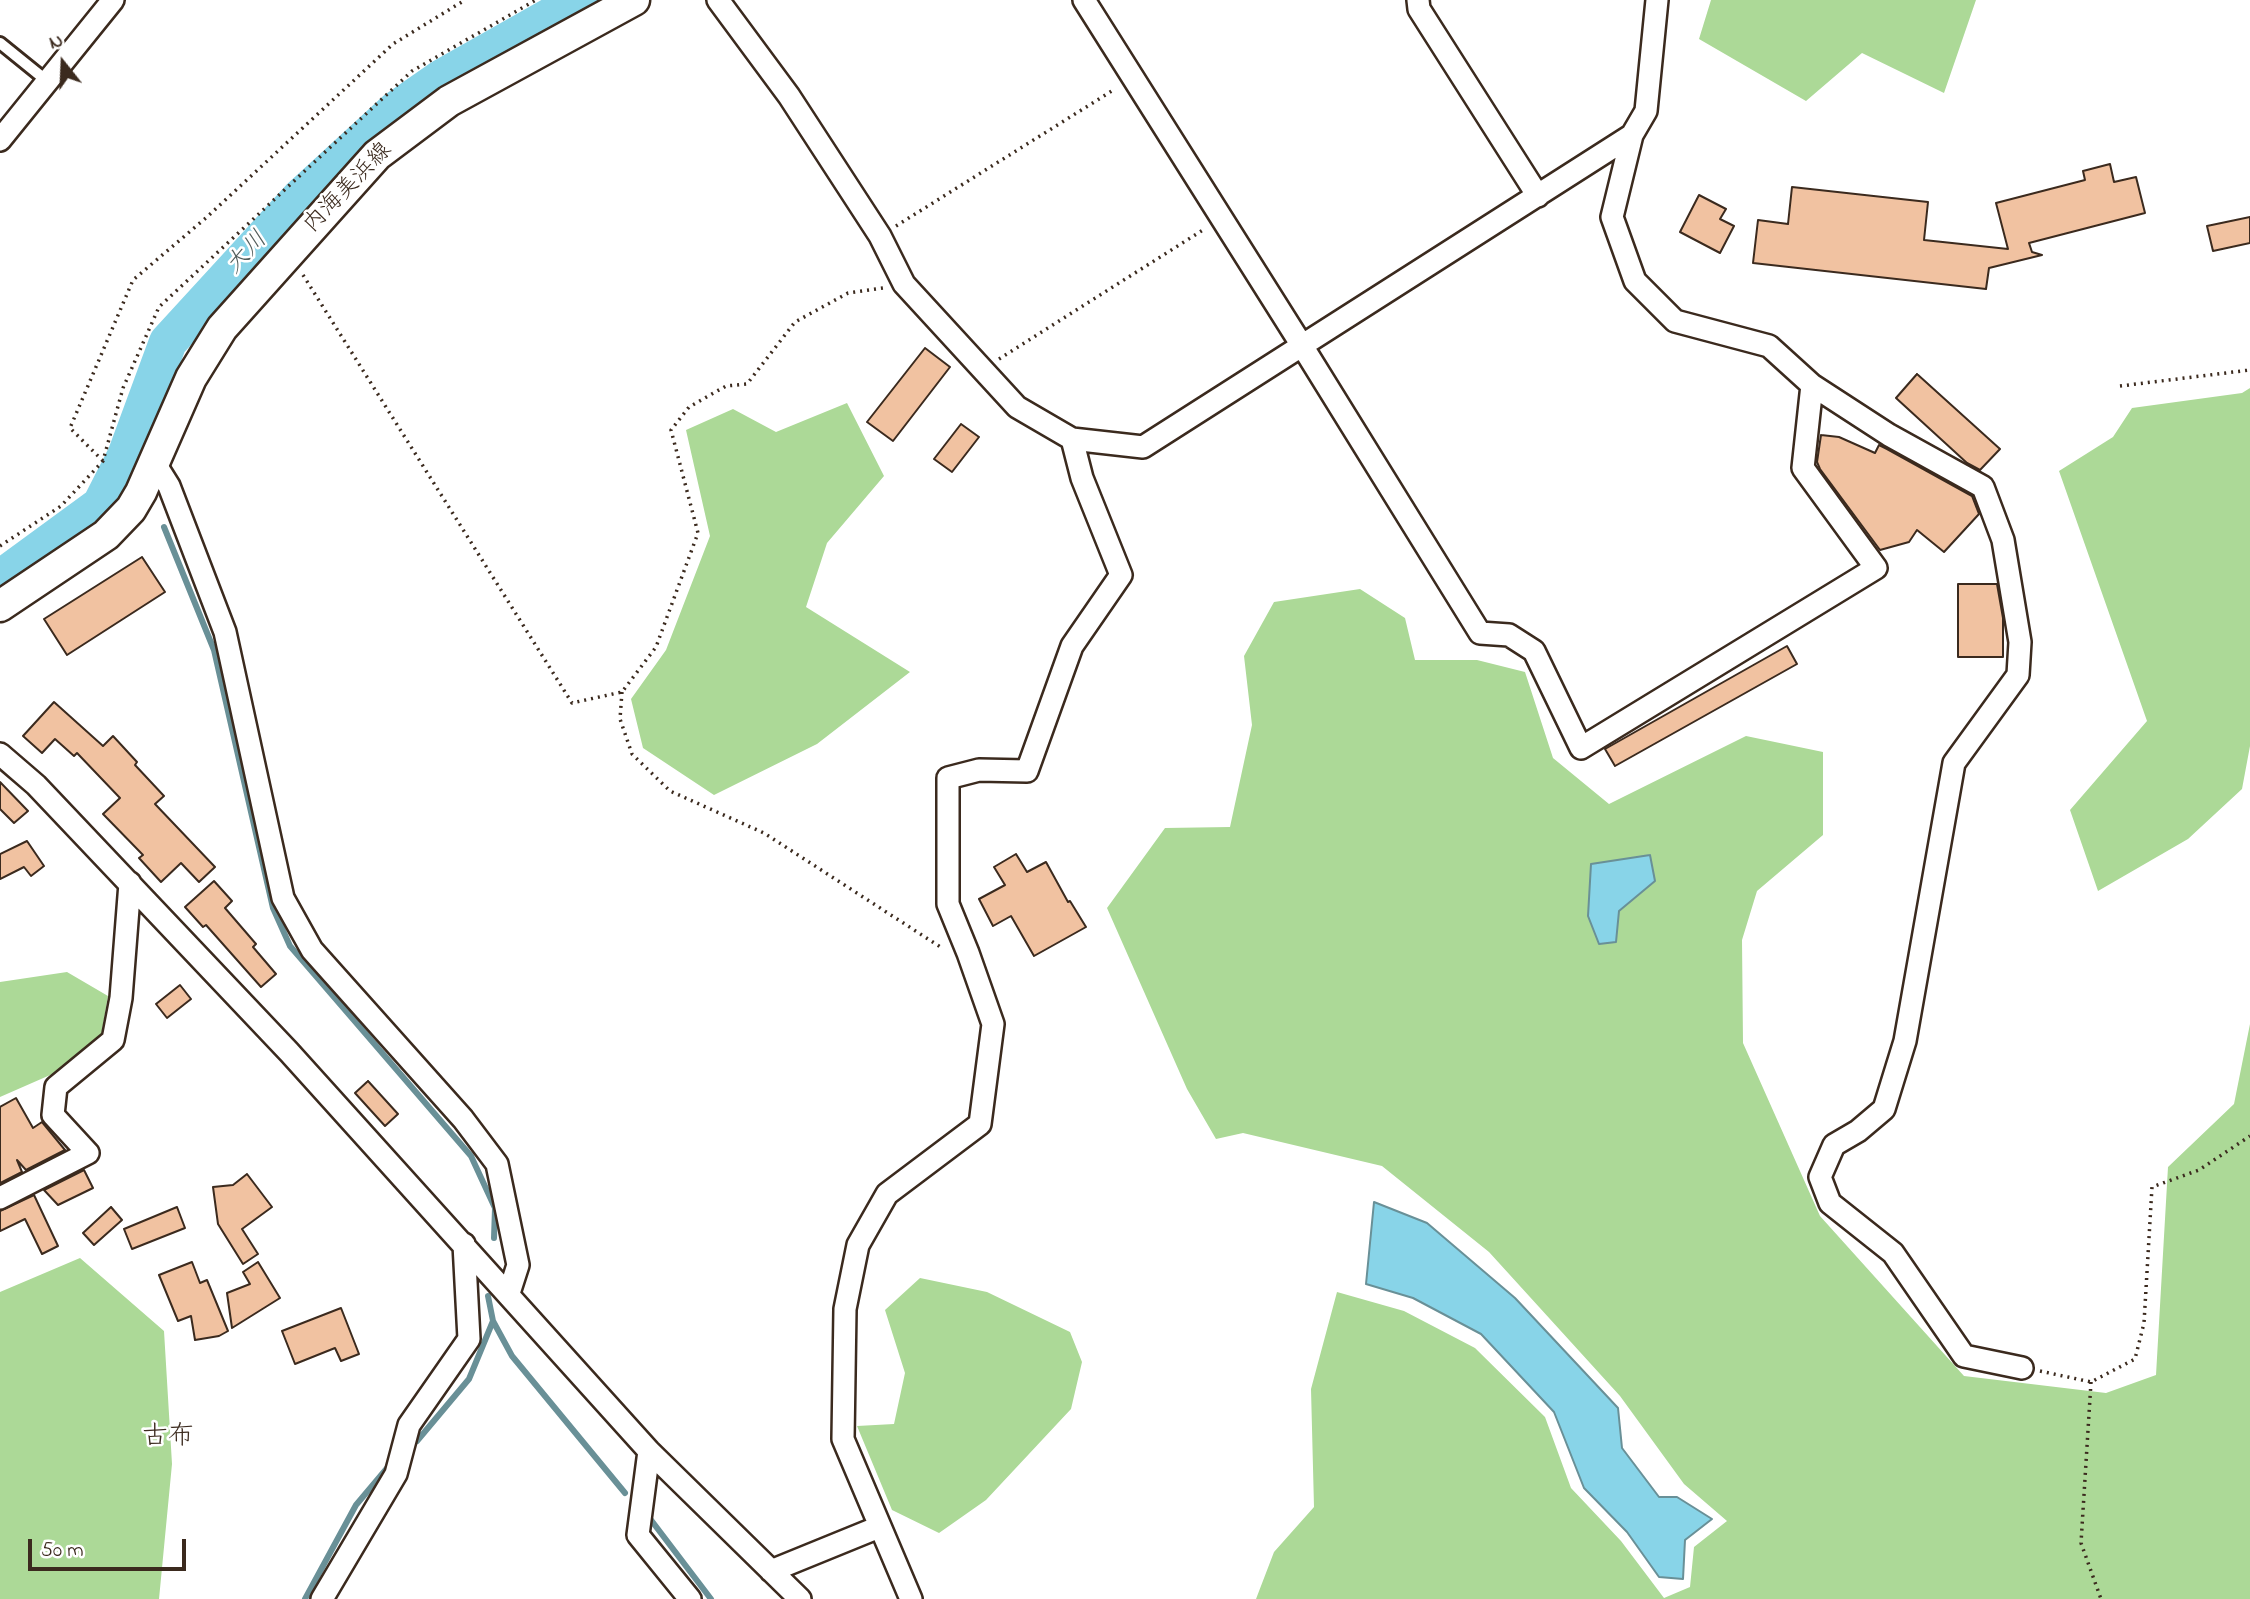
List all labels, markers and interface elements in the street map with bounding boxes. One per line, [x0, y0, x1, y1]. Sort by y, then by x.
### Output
north arrow [28, 28, 98, 98]
text: N [46, 28, 67, 57]
street label: 内海美浜線 [299, 138, 399, 240]
water label: 大川 [221, 227, 275, 281]
district label: 古布 [142, 1423, 194, 1455]
scale bar [32, 1526, 189, 1570]
text: 50 m [41, 1536, 84, 1566]

